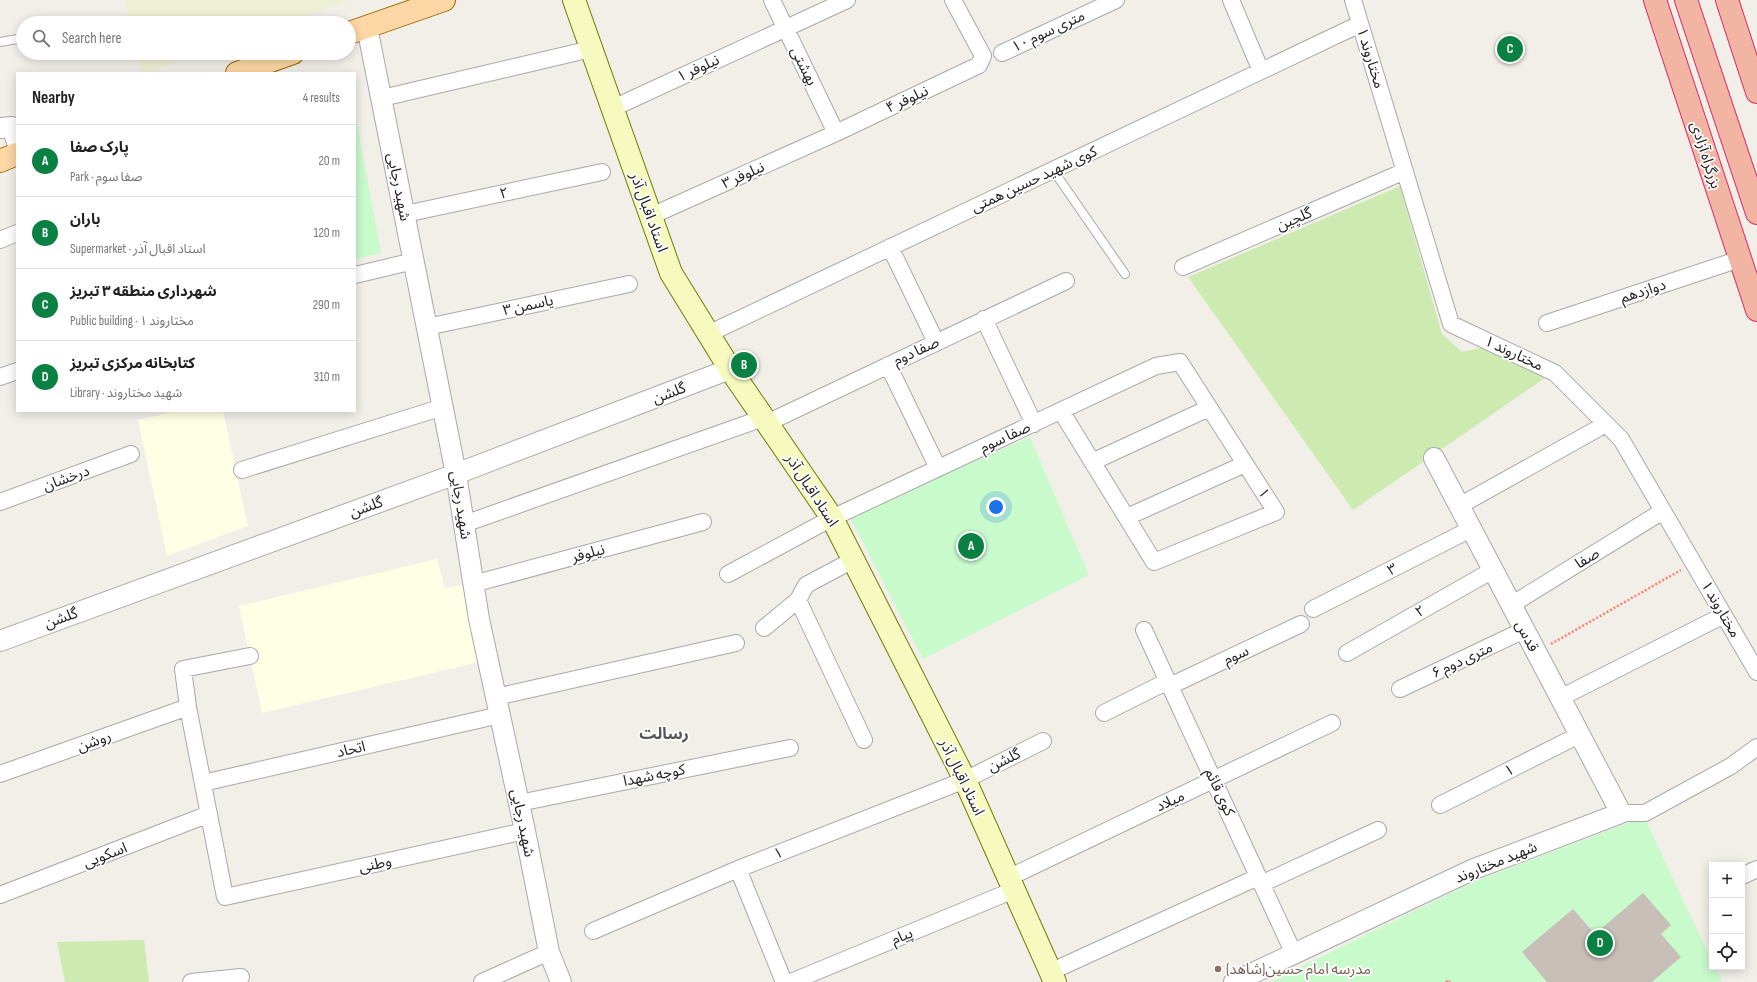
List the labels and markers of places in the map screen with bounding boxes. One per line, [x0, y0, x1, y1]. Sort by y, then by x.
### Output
pin: C [1497, 34, 1523, 64]
pin: B [731, 350, 757, 380]
pin: A [958, 531, 984, 561]
pin: D [1587, 928, 1613, 958]
place label: مدرسه امام حسین(شاهد) [1226, 960, 1371, 980]
marker: مدرسه امام حسین(شاهد) [1213, 964, 1223, 974]

